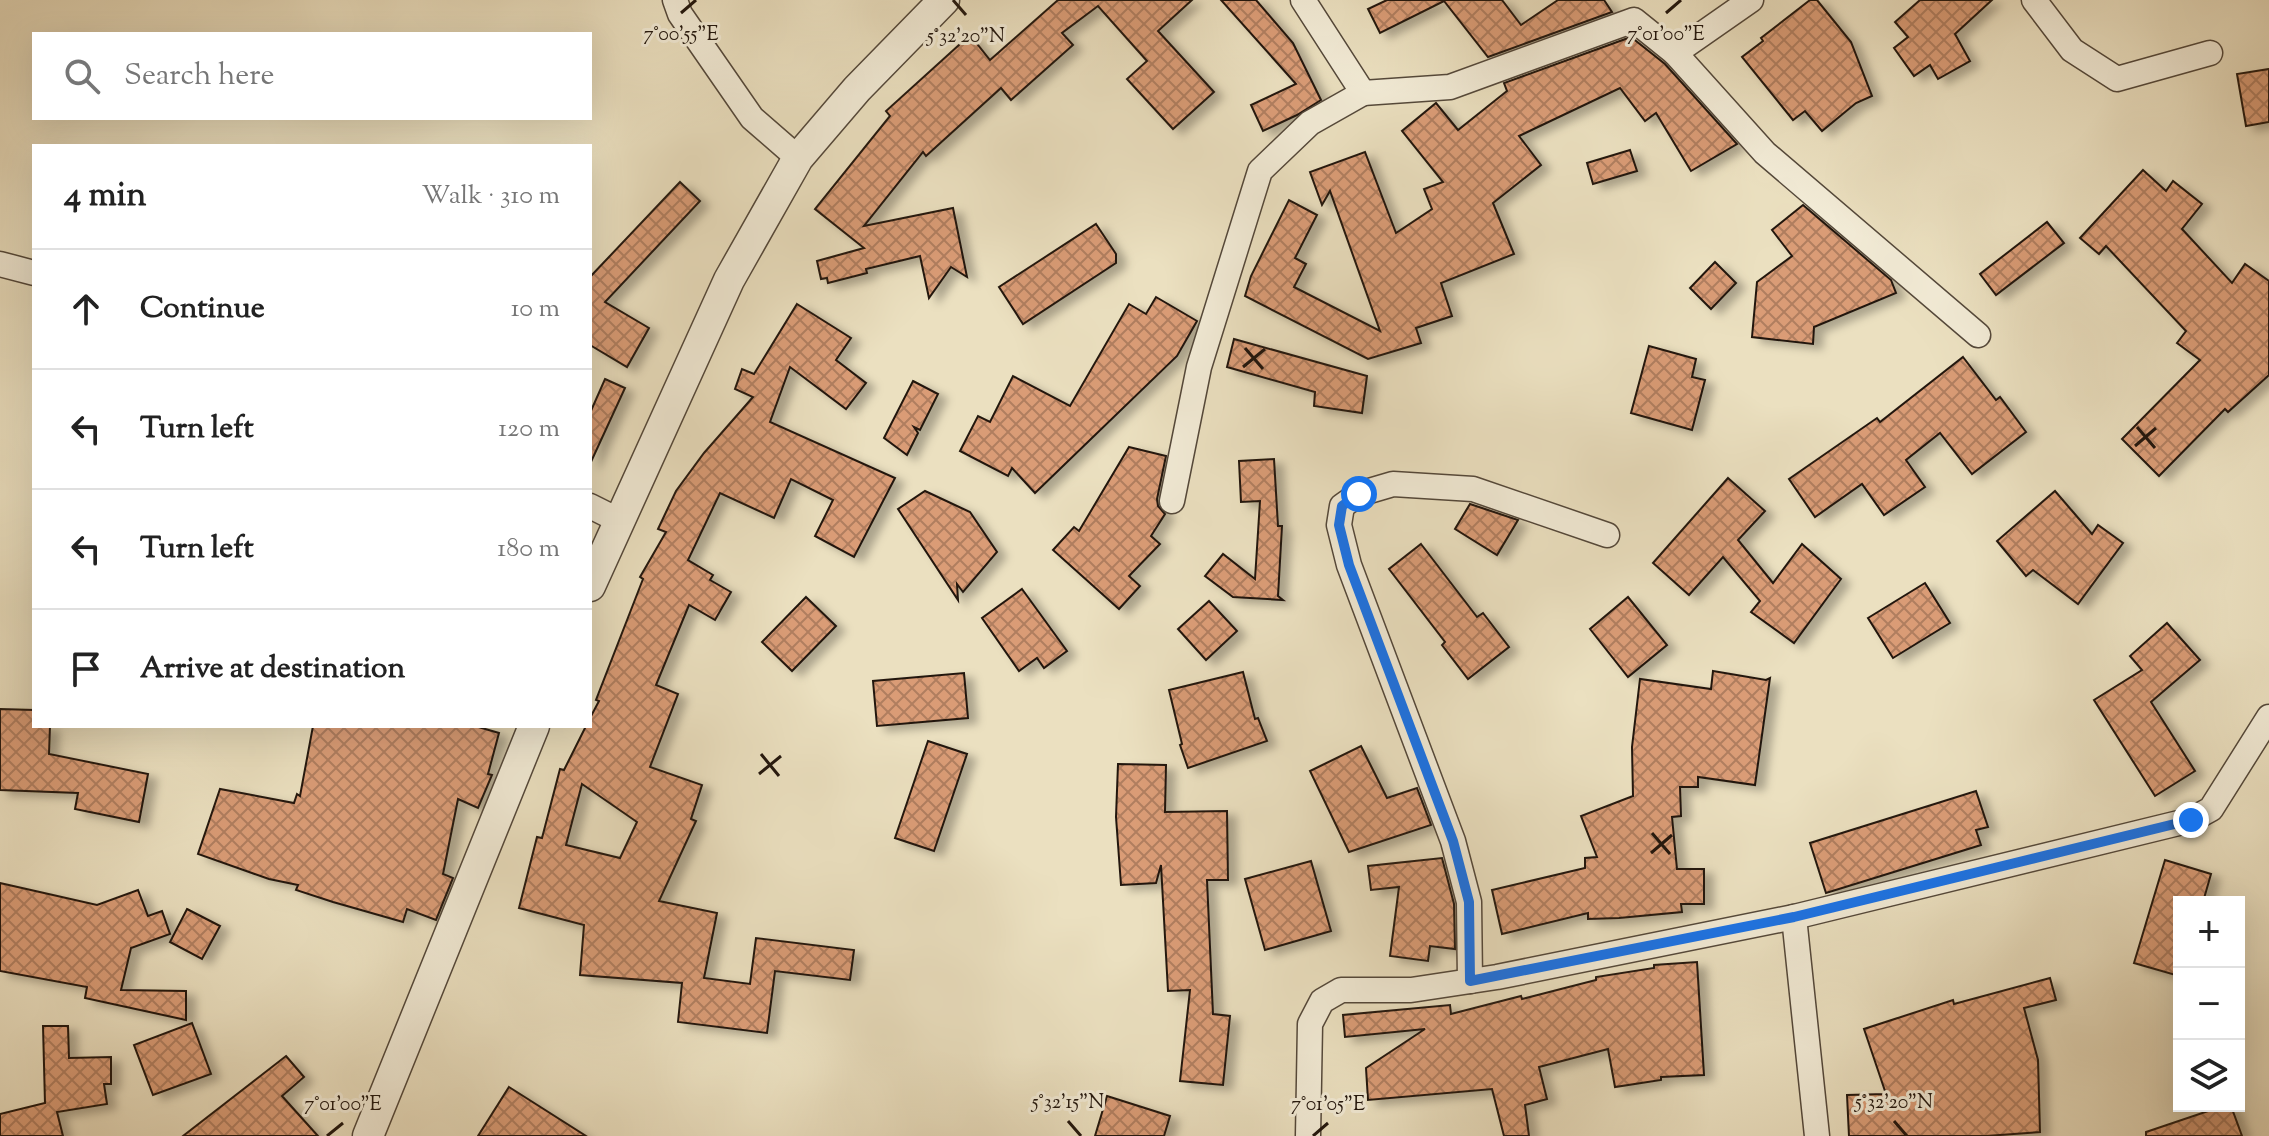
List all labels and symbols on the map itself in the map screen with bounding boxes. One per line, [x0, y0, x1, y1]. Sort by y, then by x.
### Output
text: 7°00'55"E [643, 21, 719, 50]
text: 7°01'00"E [1627, 21, 1705, 50]
text: 5°32'20"N [926, 23, 1005, 52]
route start [1341, 476, 1377, 512]
route end [2173, 802, 2209, 838]
text: 5°32'15"N [1031, 1089, 1104, 1118]
text: 5°32'20"N [1854, 1089, 1933, 1118]
text: 7°01'00"E [304, 1091, 382, 1120]
text: 7°01'05"E [1291, 1091, 1365, 1120]

